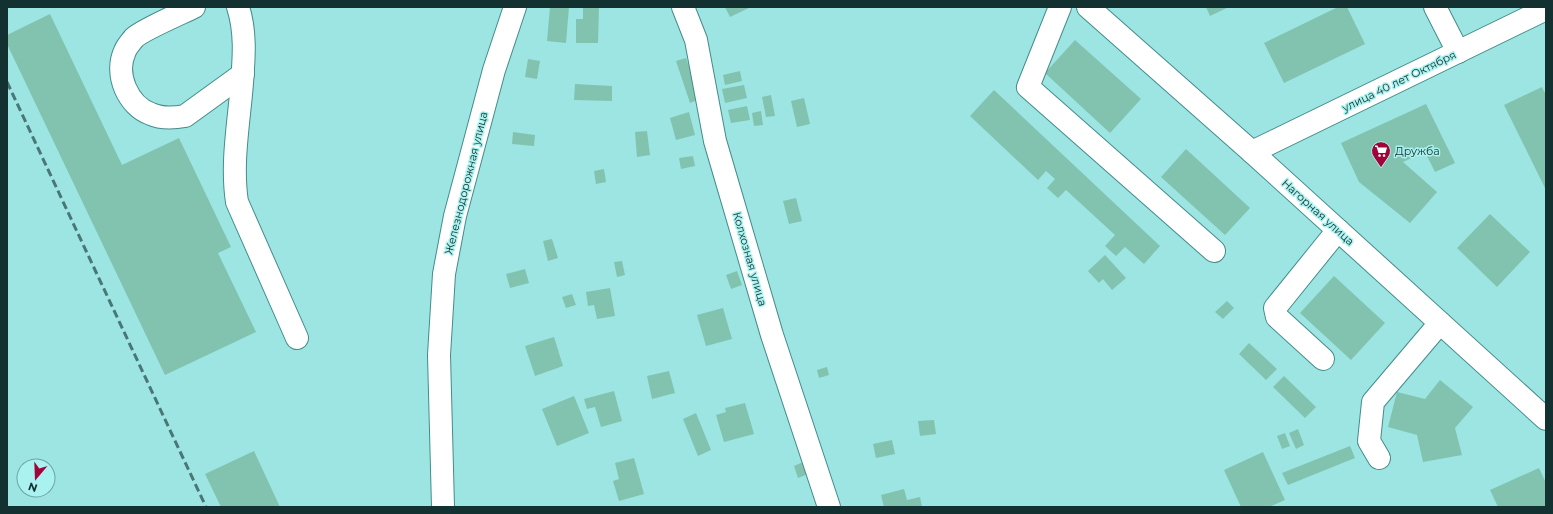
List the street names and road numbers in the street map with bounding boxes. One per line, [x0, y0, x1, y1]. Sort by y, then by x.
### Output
street label: улица 40 лет Октября [1339, 47, 1458, 115]
street label: Железнодорожная улица [441, 110, 491, 256]
street label: Нагорная улица [1279, 176, 1357, 248]
street label: Колхозная улица [730, 210, 770, 308]

